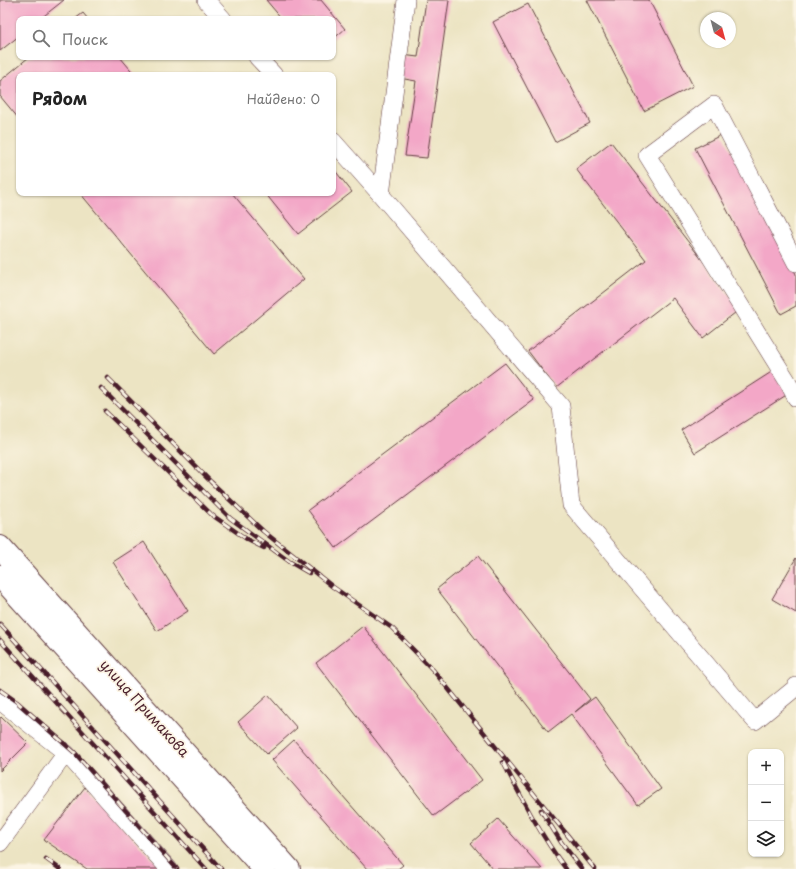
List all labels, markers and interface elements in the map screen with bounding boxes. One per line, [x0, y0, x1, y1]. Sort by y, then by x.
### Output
north arrow [700, 12, 736, 48]
search box [16, 16, 336, 60]
icon: search [30, 27, 52, 49]
text: Поиск [62, 27, 108, 50]
text: Рядом [32, 85, 87, 111]
text: Найдено: 0 [247, 89, 320, 108]
street label: улица Примакова [95, 654, 195, 762]
map controls [748, 749, 784, 857]
button: + [748, 749, 784, 785]
button: − [748, 785, 784, 821]
button: layers [748, 821, 784, 857]

